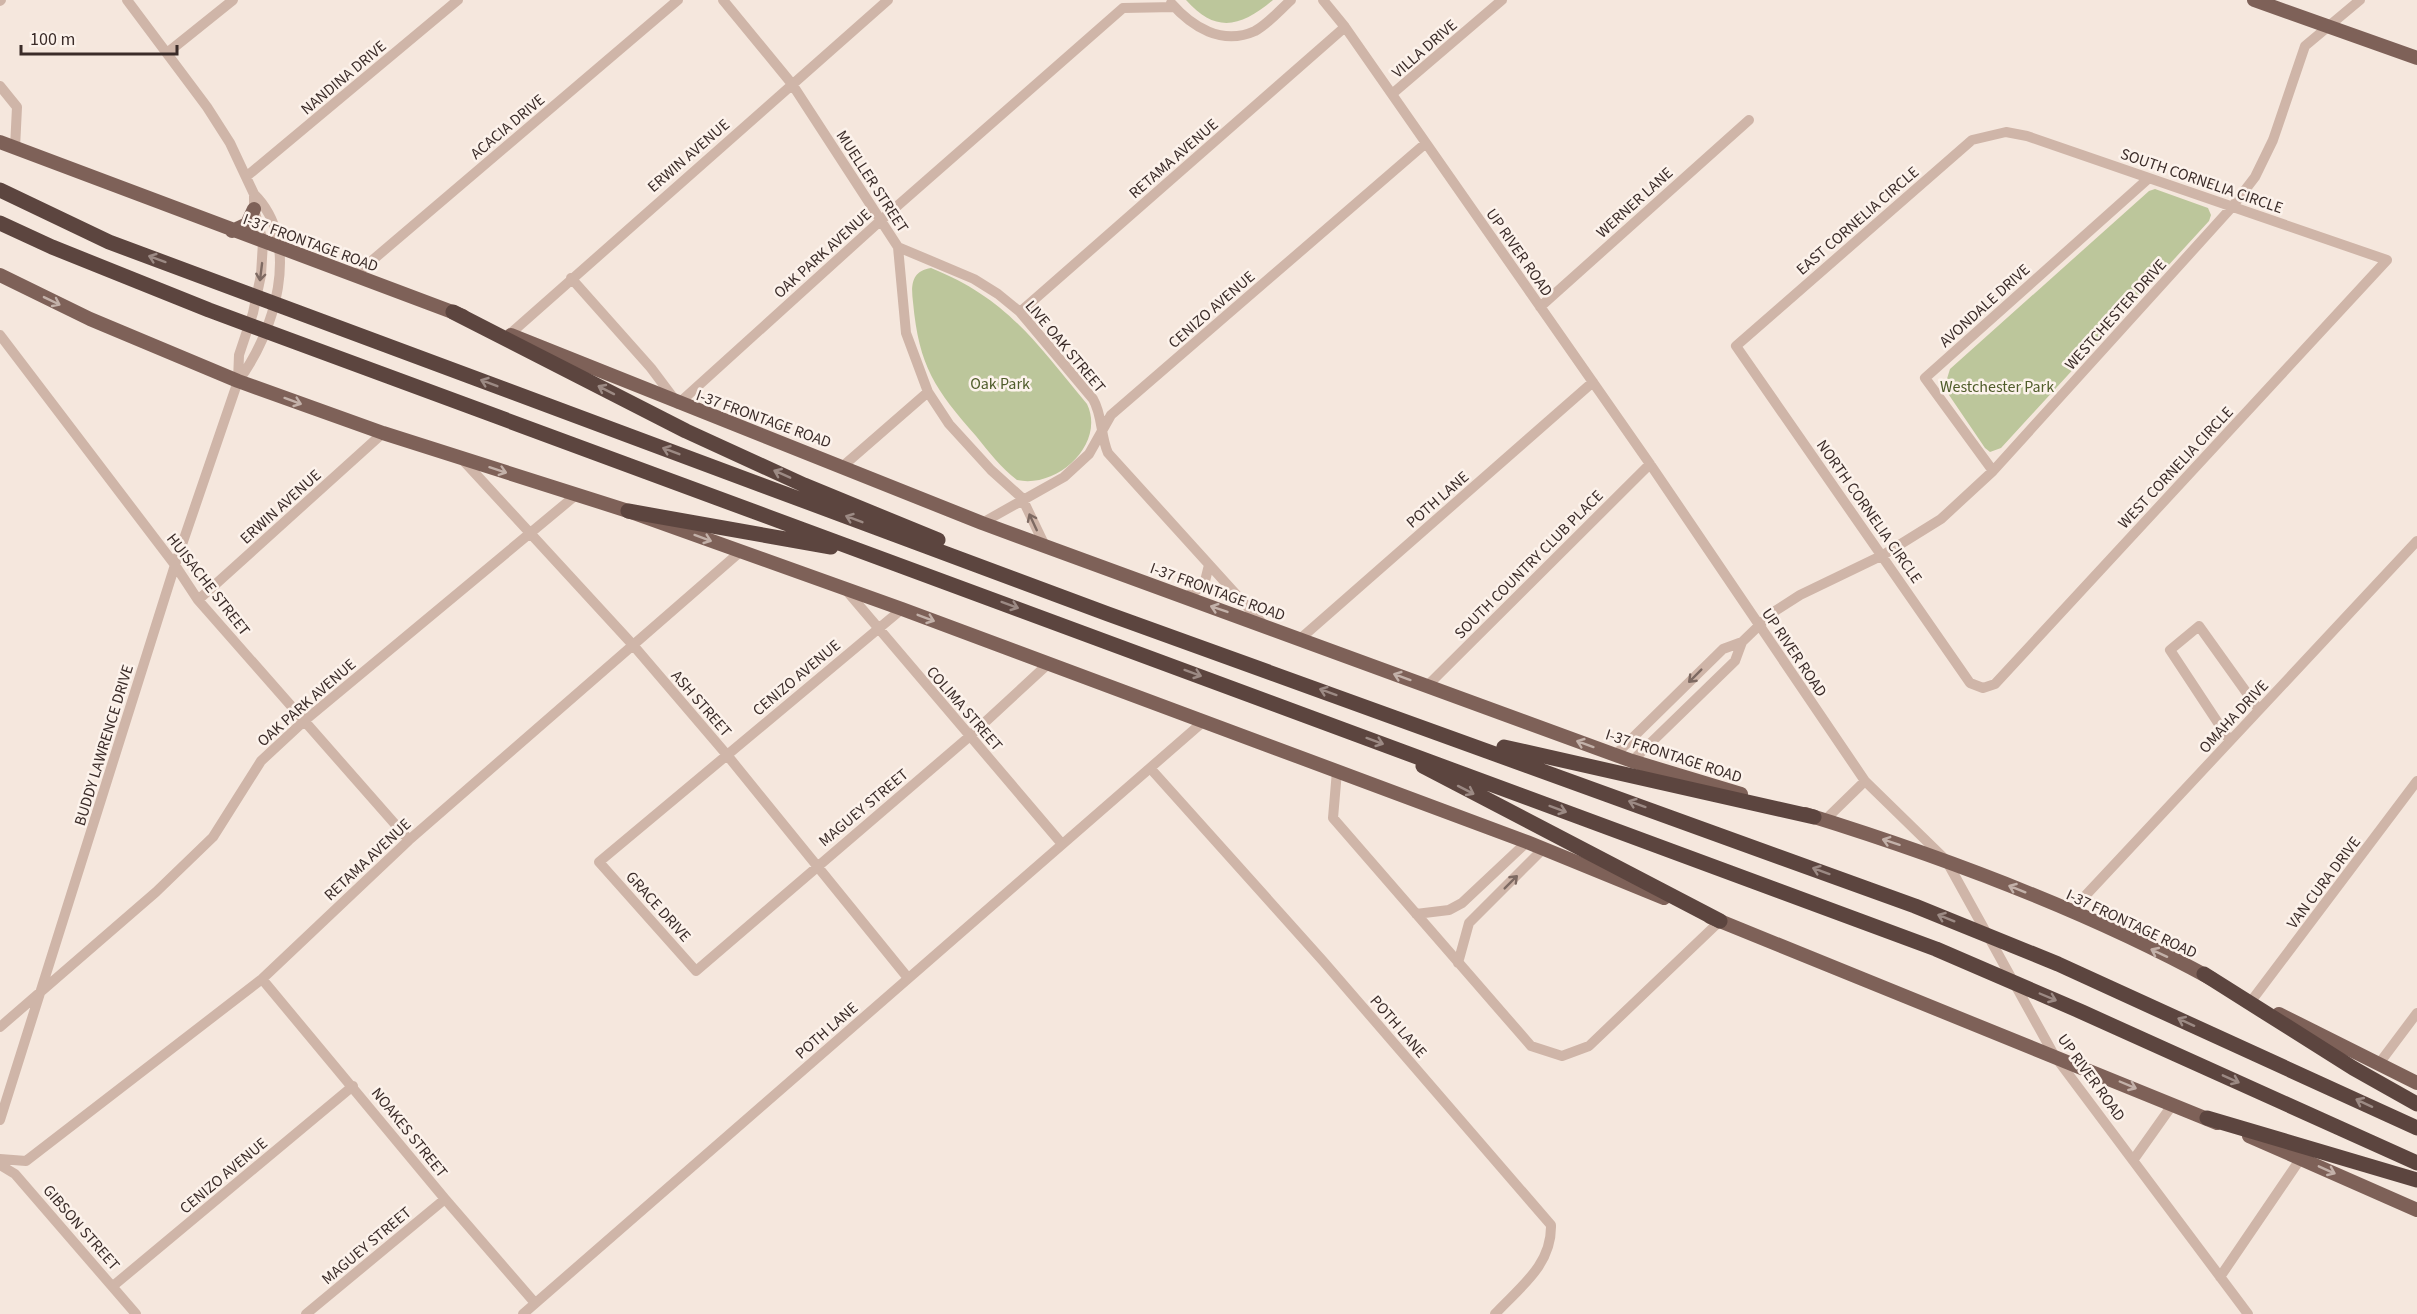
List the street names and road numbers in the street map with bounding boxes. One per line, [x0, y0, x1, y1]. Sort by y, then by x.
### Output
street label: VILLA DRIVE [1387, 14, 1462, 83]
street label: NANDINA DRIVE [296, 35, 391, 120]
street label: ACACIA DRIVE [466, 89, 550, 165]
street label: ERWIN AVENUE [643, 114, 734, 198]
street label: RETAMA AVENUE [1124, 114, 1223, 204]
street label: MUELLER STREET [831, 126, 914, 237]
street label: SOUTH CORNELIA CIRCLE [2117, 143, 2286, 219]
street label: EAST CORNELIA CIRCLE [1792, 161, 1924, 280]
street label: WERNER LANE [1591, 162, 1678, 243]
street label: OAK PARK AVENUE [769, 204, 876, 304]
street label: UP RIVER ROAD [1481, 204, 1558, 301]
street label: I-37 FRONTAGE ROAD [240, 208, 381, 278]
street label: WESTCHESTER DRIVE [2060, 254, 2172, 375]
street label: AVONDALE DRIVE [1935, 259, 2035, 352]
street label: CENIZO AVENUE [1163, 266, 1260, 354]
street label: LIVE OAK STREET [1020, 296, 1111, 398]
street label: I-37 FRONTAGE ROAD [693, 384, 834, 454]
street label: WEST CORNELIA CIRCLE [2113, 402, 2238, 534]
street label: NORTH CORNELIA CIRCLE [1811, 435, 1927, 588]
street label: ERWIN AVENUE [235, 464, 326, 549]
street label: POTH LANE [1401, 466, 1474, 533]
street label: SOUTH COUNTRY CLUB PLACE [1449, 485, 1608, 644]
street label: HUISACHE STREET [161, 529, 255, 641]
street label: I-37 FRONTAGE ROAD [1147, 557, 1288, 627]
street label: UP RIVER ROAD [1756, 604, 1832, 702]
street label: CENIZO AVENUE [748, 634, 845, 721]
street label: OAK PARK AVENUE [252, 654, 361, 752]
street label: COLIMA STREET [921, 661, 1008, 756]
street label: BUDDY LAWRENCE DRIVE [69, 662, 139, 829]
street label: ASH STREET [666, 665, 737, 742]
street label: OMAHA DRIVE [2194, 675, 2274, 758]
street label: I-37 FRONTAGE ROAD [1603, 723, 1745, 788]
street label: MAGUEY STREET [814, 763, 914, 852]
street label: RETAMA AVENUE [319, 814, 416, 906]
street label: VAN CURA DRIVE [2282, 832, 2366, 933]
street label: GRACE DRIVE [621, 867, 696, 947]
street label: I-37 FRONTAGE ROAD [2062, 884, 2201, 964]
street label: POTH LANE [1365, 990, 1432, 1063]
street label: POTH LANE [790, 997, 863, 1064]
street label: UP RIVER ROAD [2052, 1029, 2130, 1126]
street label: NOAKES STREET [366, 1083, 453, 1183]
street label: CENIZO AVENUE [175, 1132, 272, 1219]
street label: GIBSON STREET [38, 1180, 125, 1276]
street label: MAGUEY STREET [317, 1201, 417, 1290]

